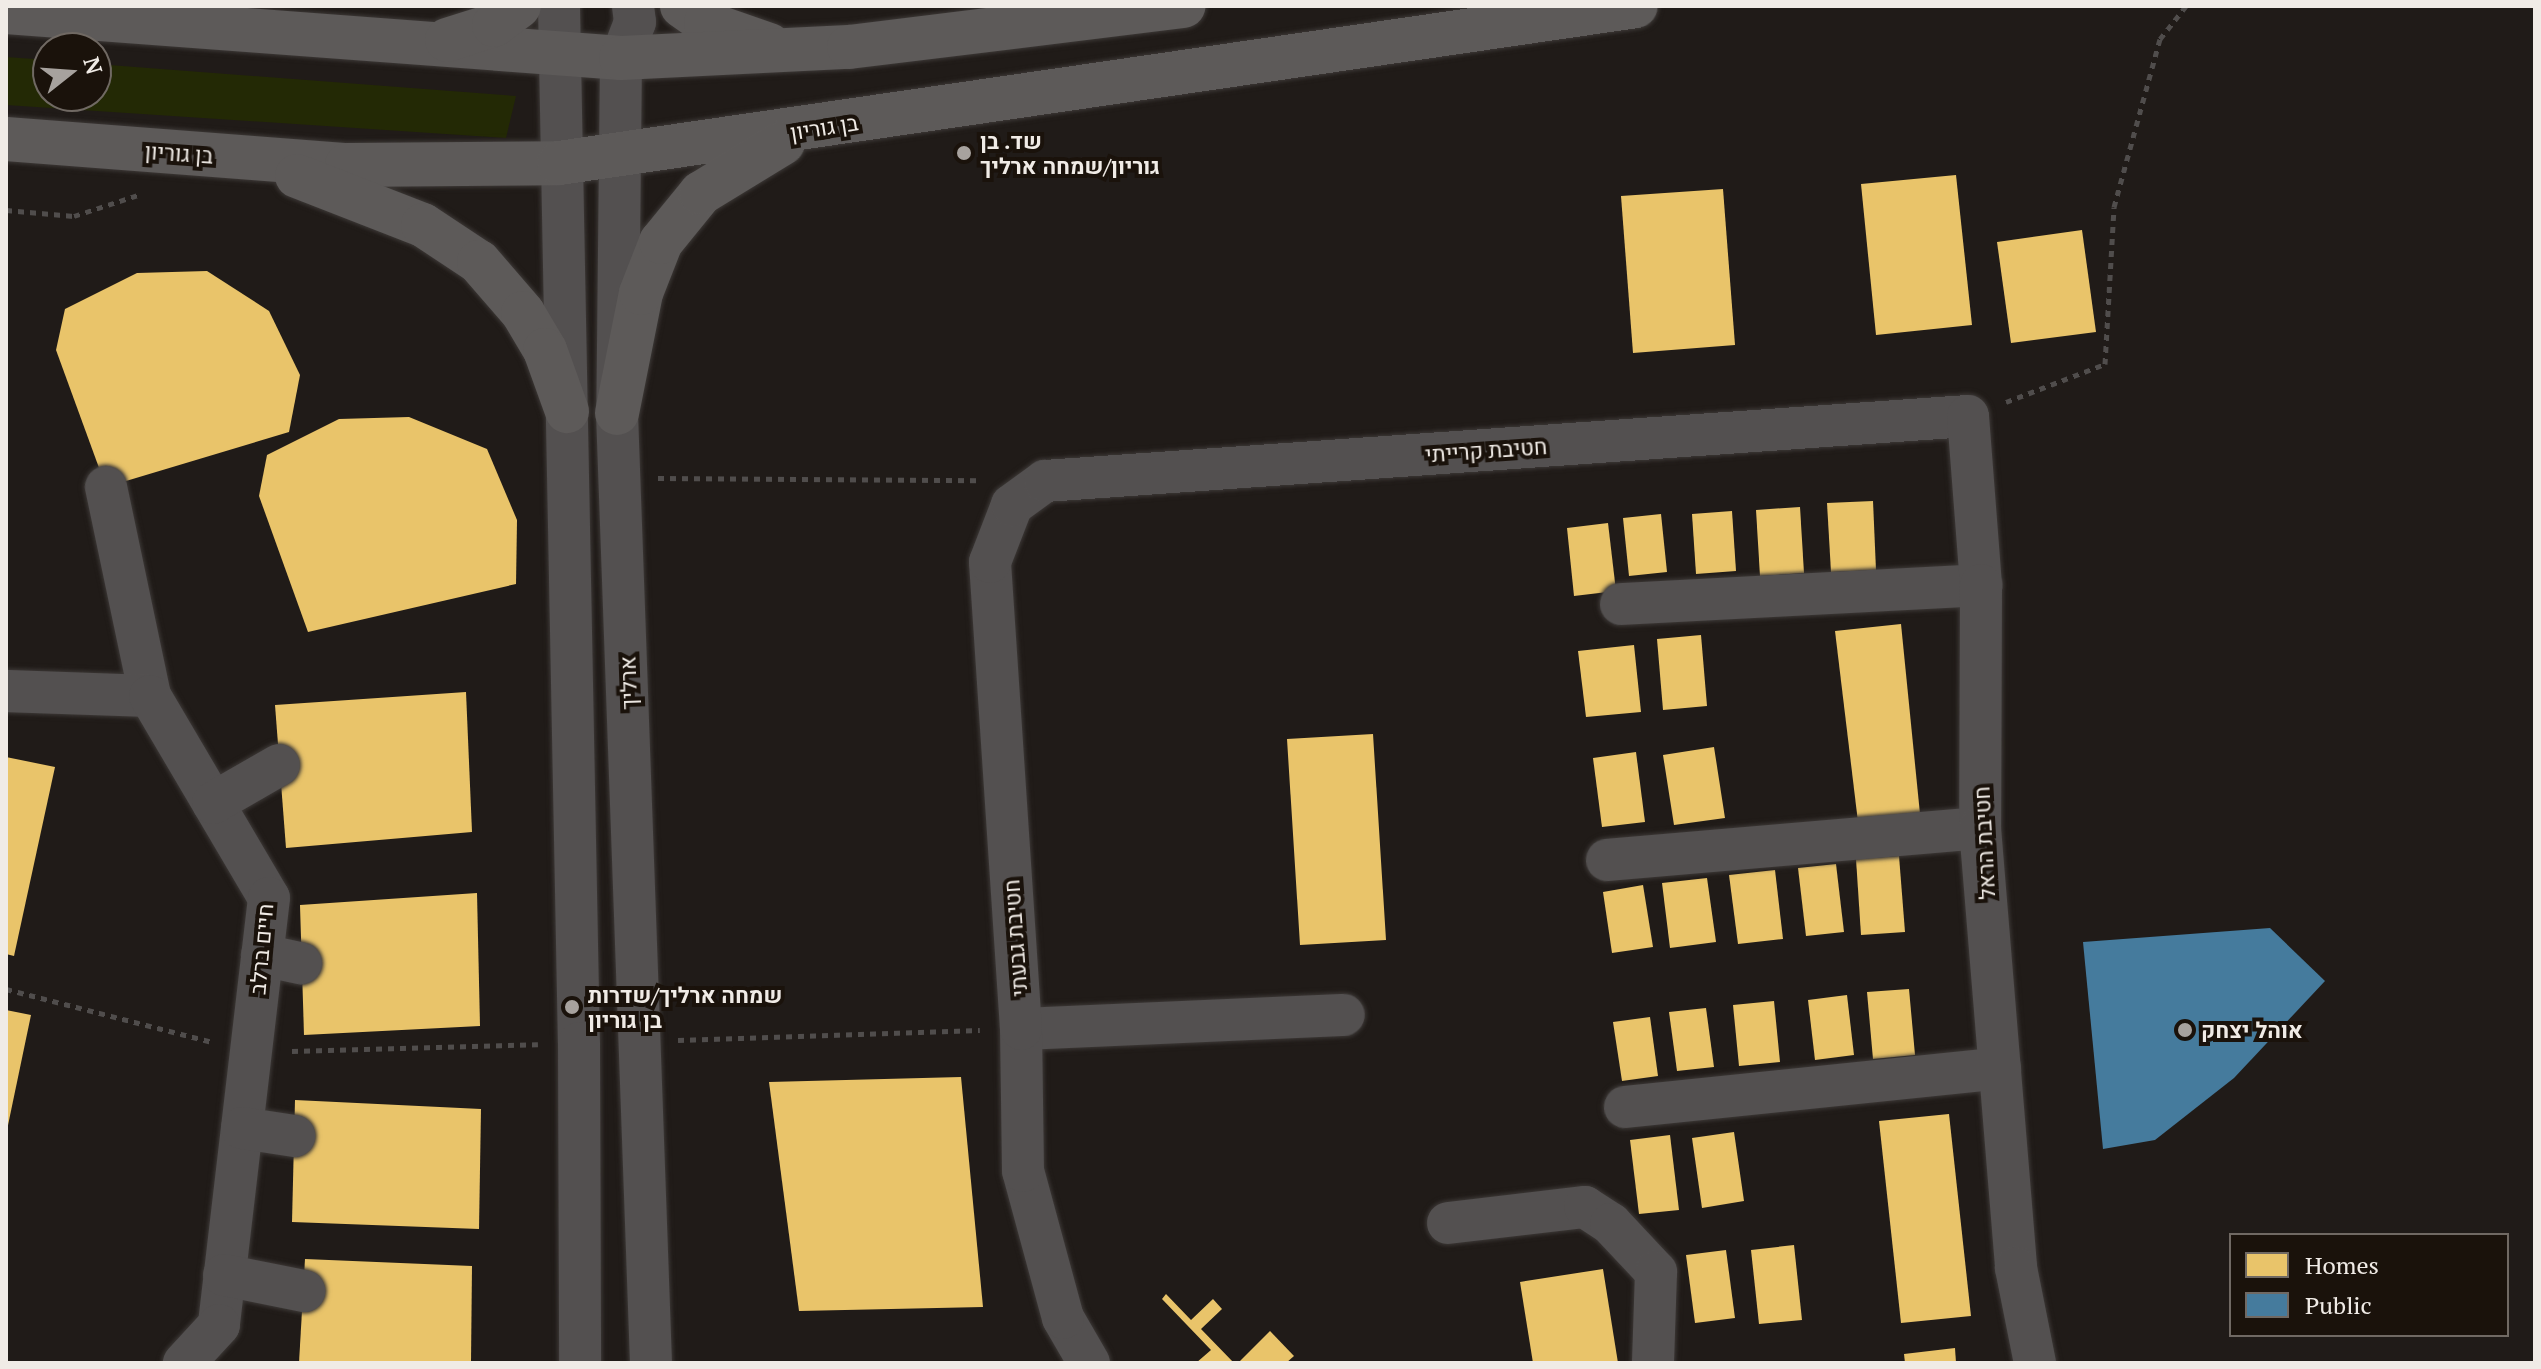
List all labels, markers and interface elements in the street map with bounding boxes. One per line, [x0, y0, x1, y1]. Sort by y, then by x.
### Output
north arrow [32, 32, 112, 112]
text: N [77, 53, 110, 78]
street label: בן גוריון [788, 109, 860, 145]
place label: שד. בן גוריון/שמחה ארליך [980, 127, 1160, 178]
street label: בן גוריון [144, 137, 214, 169]
marker: שד. בן גוריון/שמחה ארליך [955, 144, 973, 162]
street label: חטיבת קרייתי [1424, 433, 1548, 467]
street label: ארליך [614, 656, 642, 710]
street label: חטיבת הראל [1968, 786, 2000, 900]
street label: חטיבת גבעתי [998, 879, 1032, 997]
street label: חיים ברלב [244, 902, 278, 996]
place label: שמחה ארליך/שדרות בן גוריון [588, 981, 782, 1032]
marker: שמחה ארליך/שדרות בן גוריון [563, 998, 581, 1016]
place label: אוהל יצחק [2201, 1017, 2303, 1043]
marker: אוהל יצחק [2176, 1021, 2194, 1039]
legend [2229, 1233, 2509, 1337]
text: Homes [2305, 1249, 2379, 1281]
text: Public [2305, 1289, 2372, 1321]

